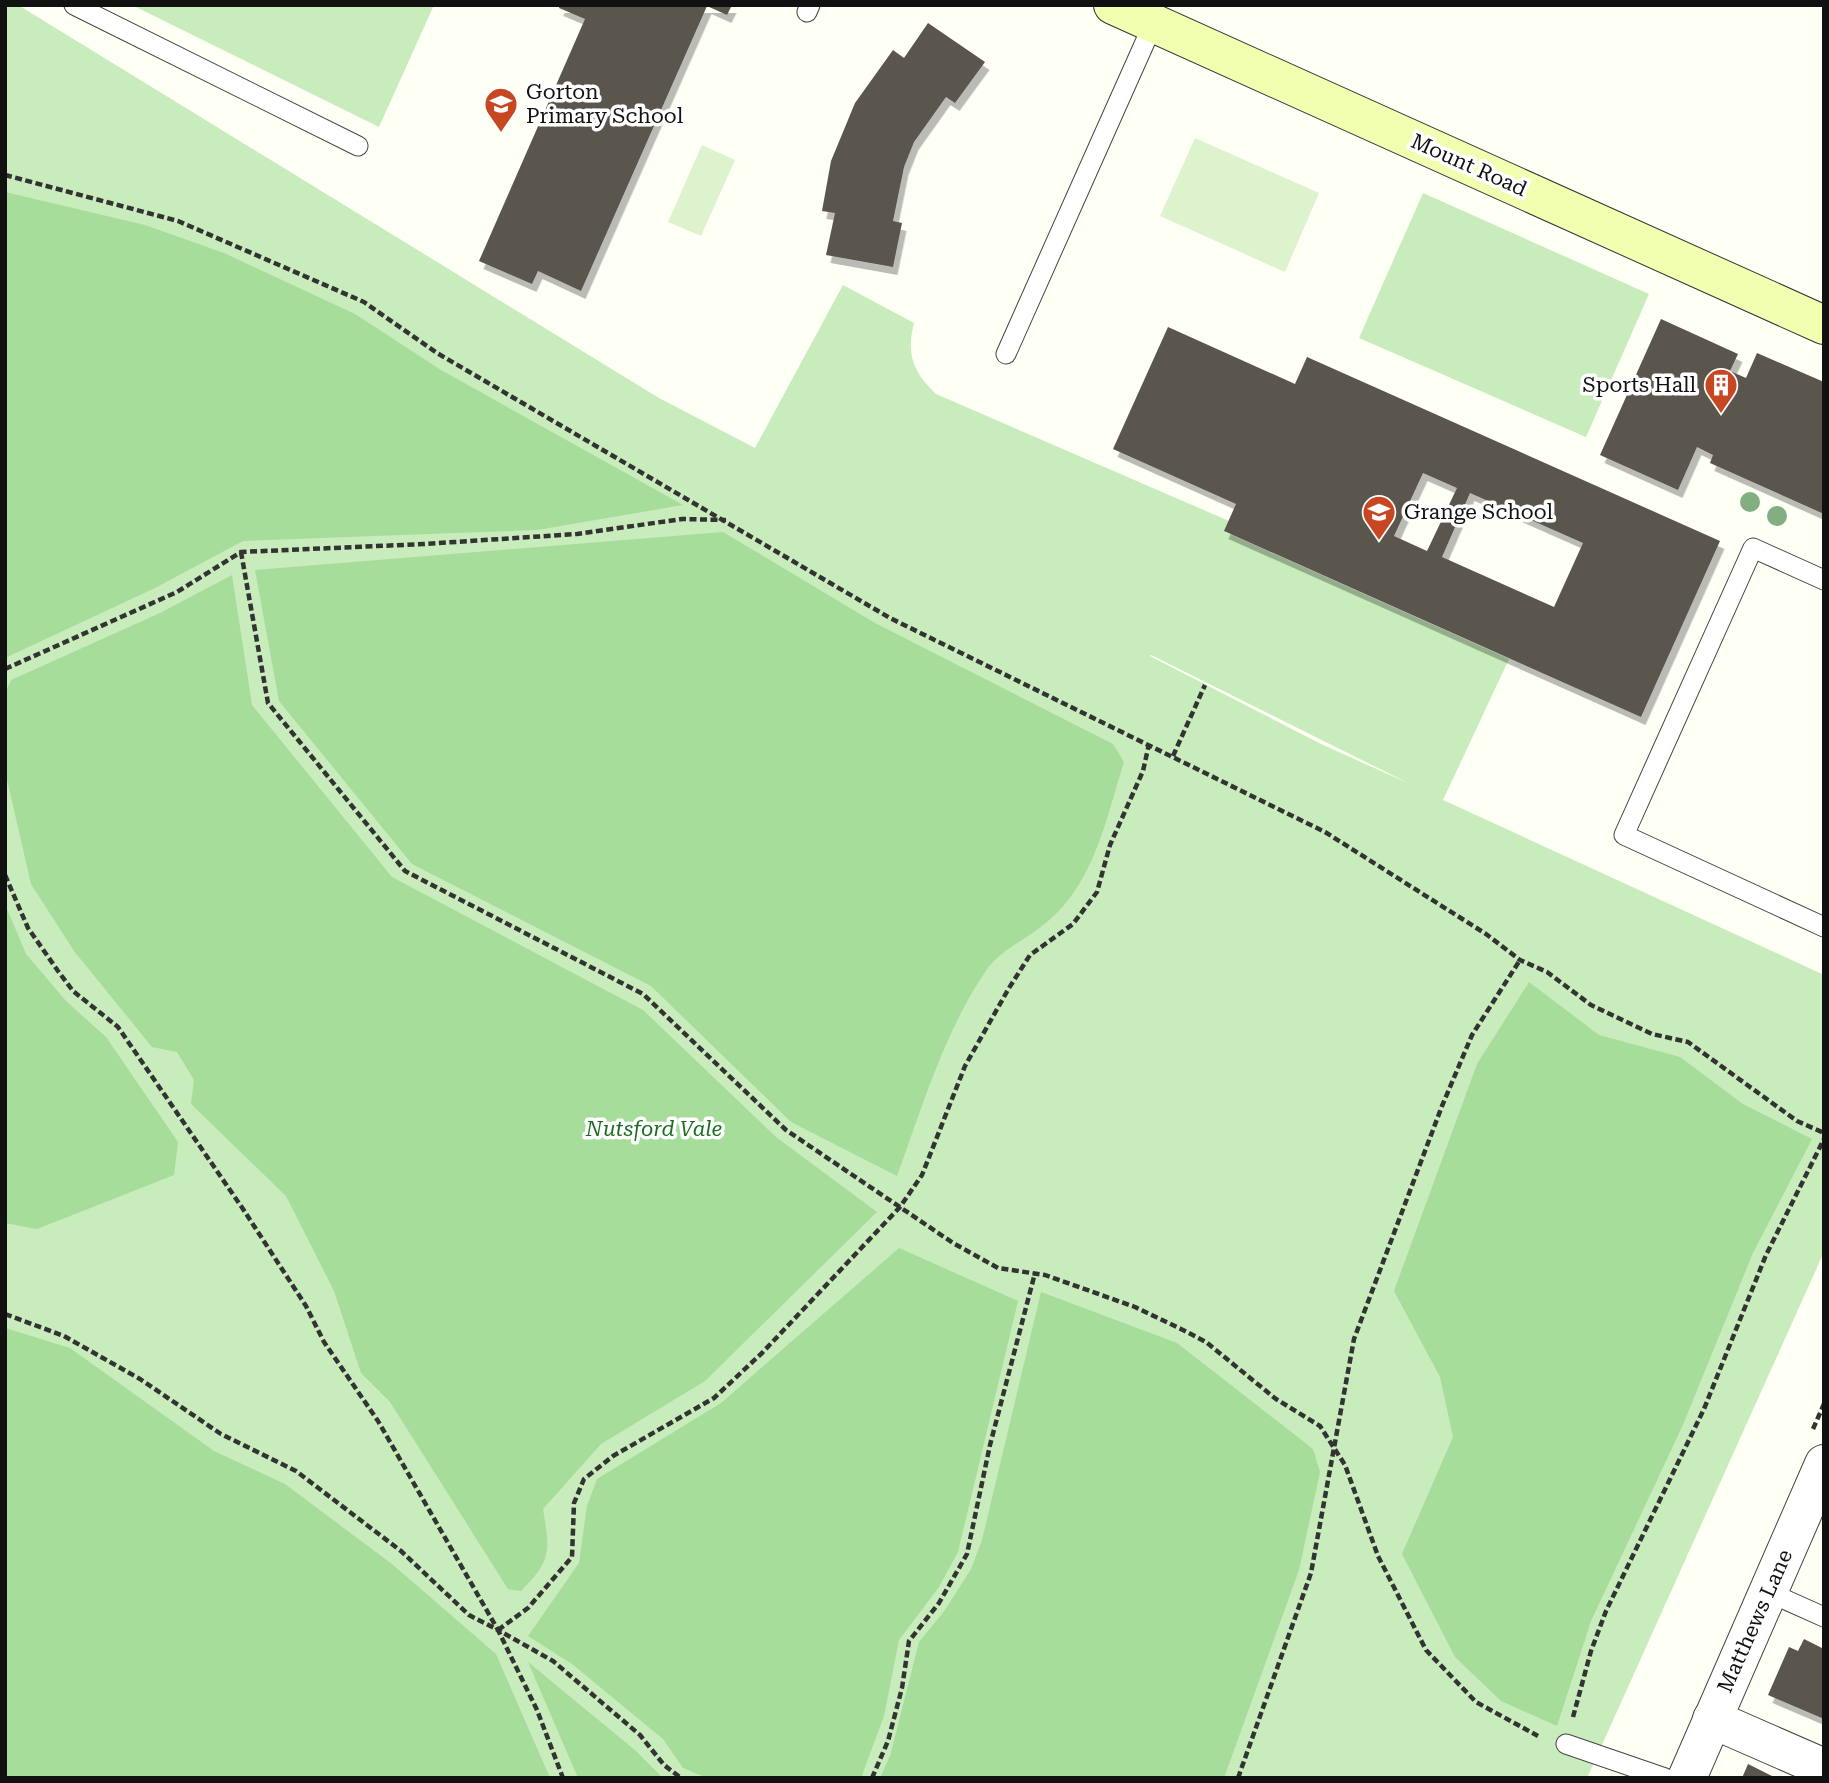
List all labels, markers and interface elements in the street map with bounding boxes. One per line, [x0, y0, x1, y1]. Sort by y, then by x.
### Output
place label: Gorton Primary School [526, 80, 684, 128]
school or university icon: Gorton Primary School [482, 85, 520, 134]
street label: Mount Road [1407, 129, 1531, 201]
building icon: Sports Hall [1702, 366, 1740, 415]
place label: Sports Hall [1583, 373, 1697, 397]
school or university icon: Grange School [1360, 493, 1398, 542]
place label: Grange School [1404, 500, 1554, 524]
park label: Nutsford Vale [585, 1117, 722, 1141]
street label: Matthews Lane [1713, 1546, 1797, 1696]

